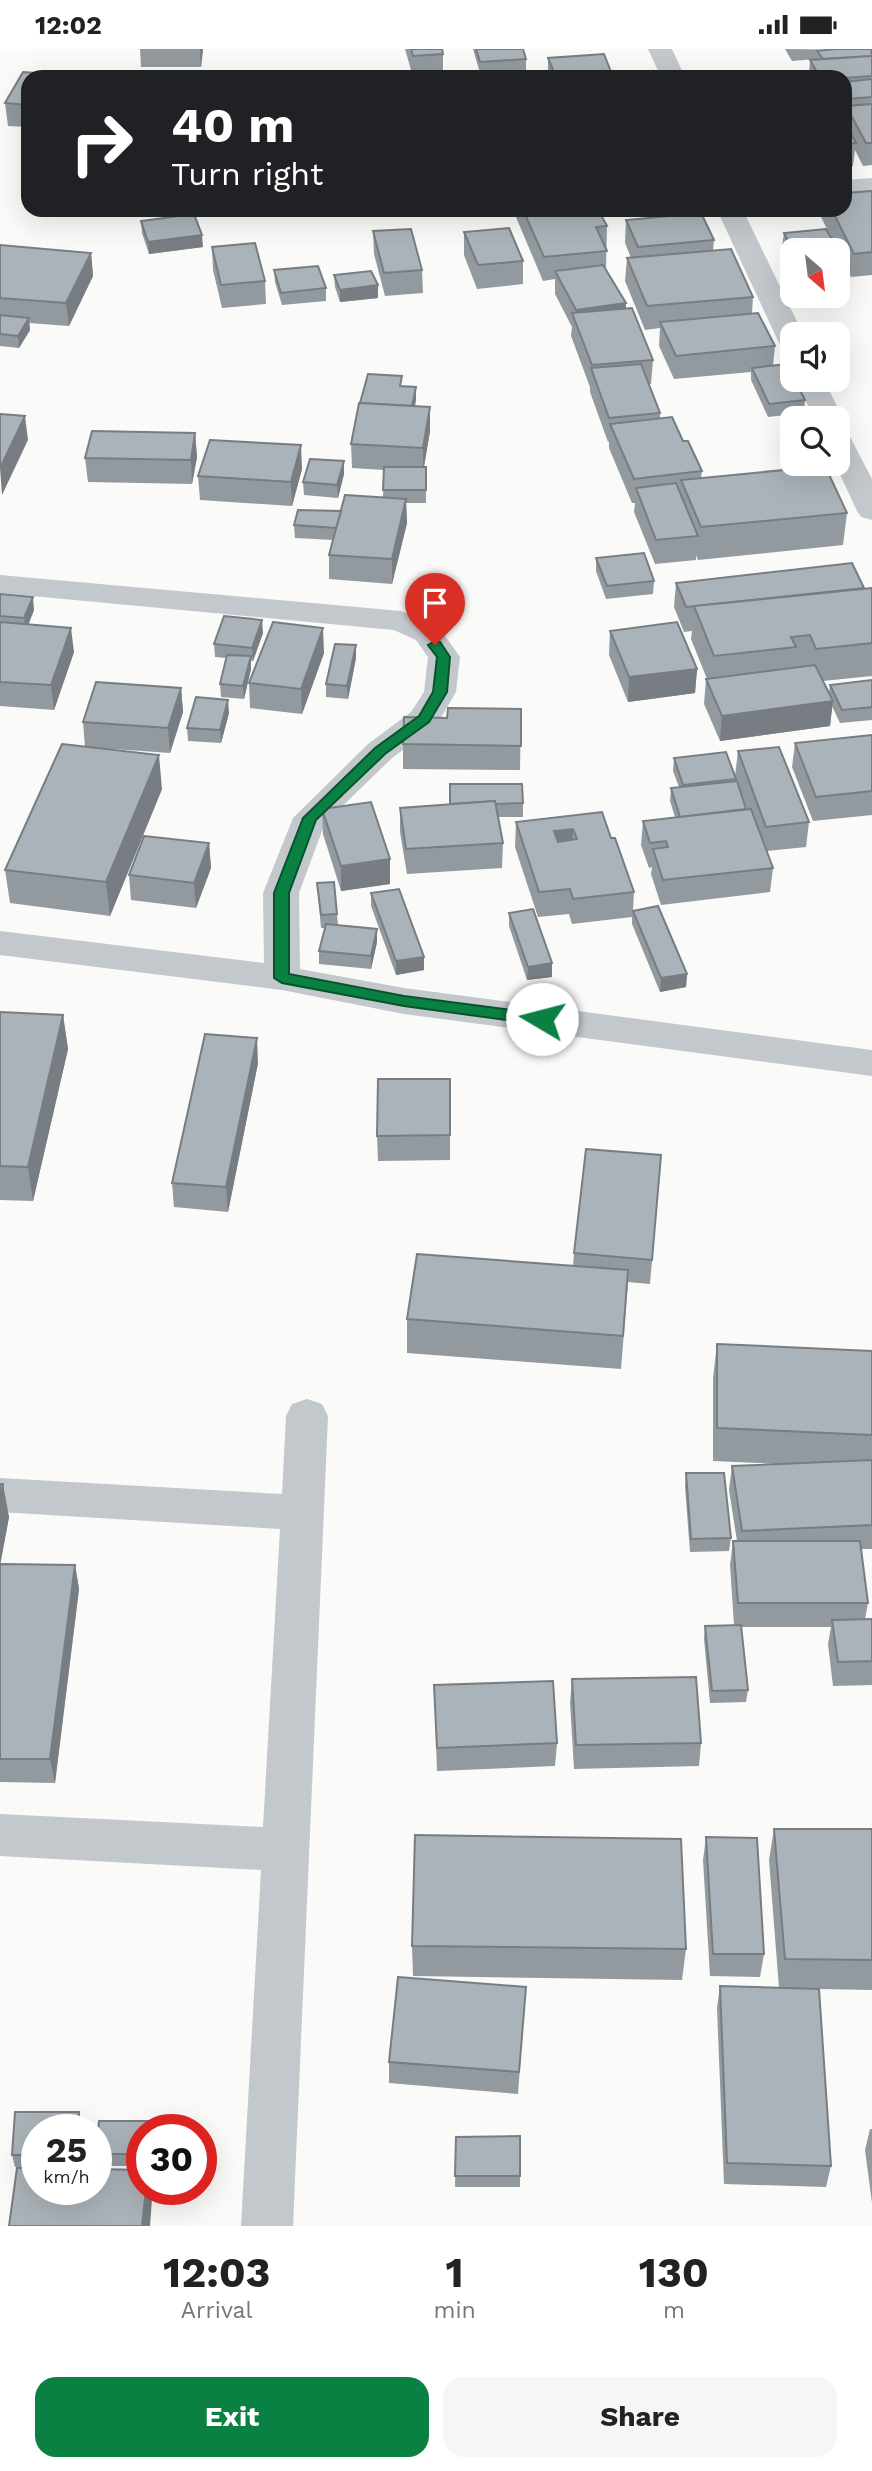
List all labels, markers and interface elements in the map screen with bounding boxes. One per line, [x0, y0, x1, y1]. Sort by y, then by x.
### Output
text: 12:02 [35, 10, 102, 40]
text: 40 m [171, 96, 294, 154]
icon: right [56, 98, 147, 189]
text: Turn right [171, 155, 323, 193]
north arrow [780, 238, 850, 308]
map controls [780, 238, 850, 476]
button: sound [780, 322, 850, 392]
button: search [780, 406, 850, 476]
pin [405, 573, 465, 645]
icon: arrive [416, 584, 454, 622]
position arrow [505, 982, 579, 1056]
speed limit sign: 30 [126, 2114, 217, 2205]
text: 25 [46, 2129, 87, 2171]
text: km/h [43, 2166, 90, 2187]
text: 12:03 [163, 2248, 270, 2297]
text: 1 [446, 2248, 464, 2297]
text: 130 [639, 2248, 709, 2297]
text: Arrival [181, 2297, 253, 2324]
text: min [434, 2297, 476, 2324]
text: m [663, 2297, 685, 2324]
button: Exit [35, 2377, 429, 2457]
button: Share [443, 2377, 837, 2457]

